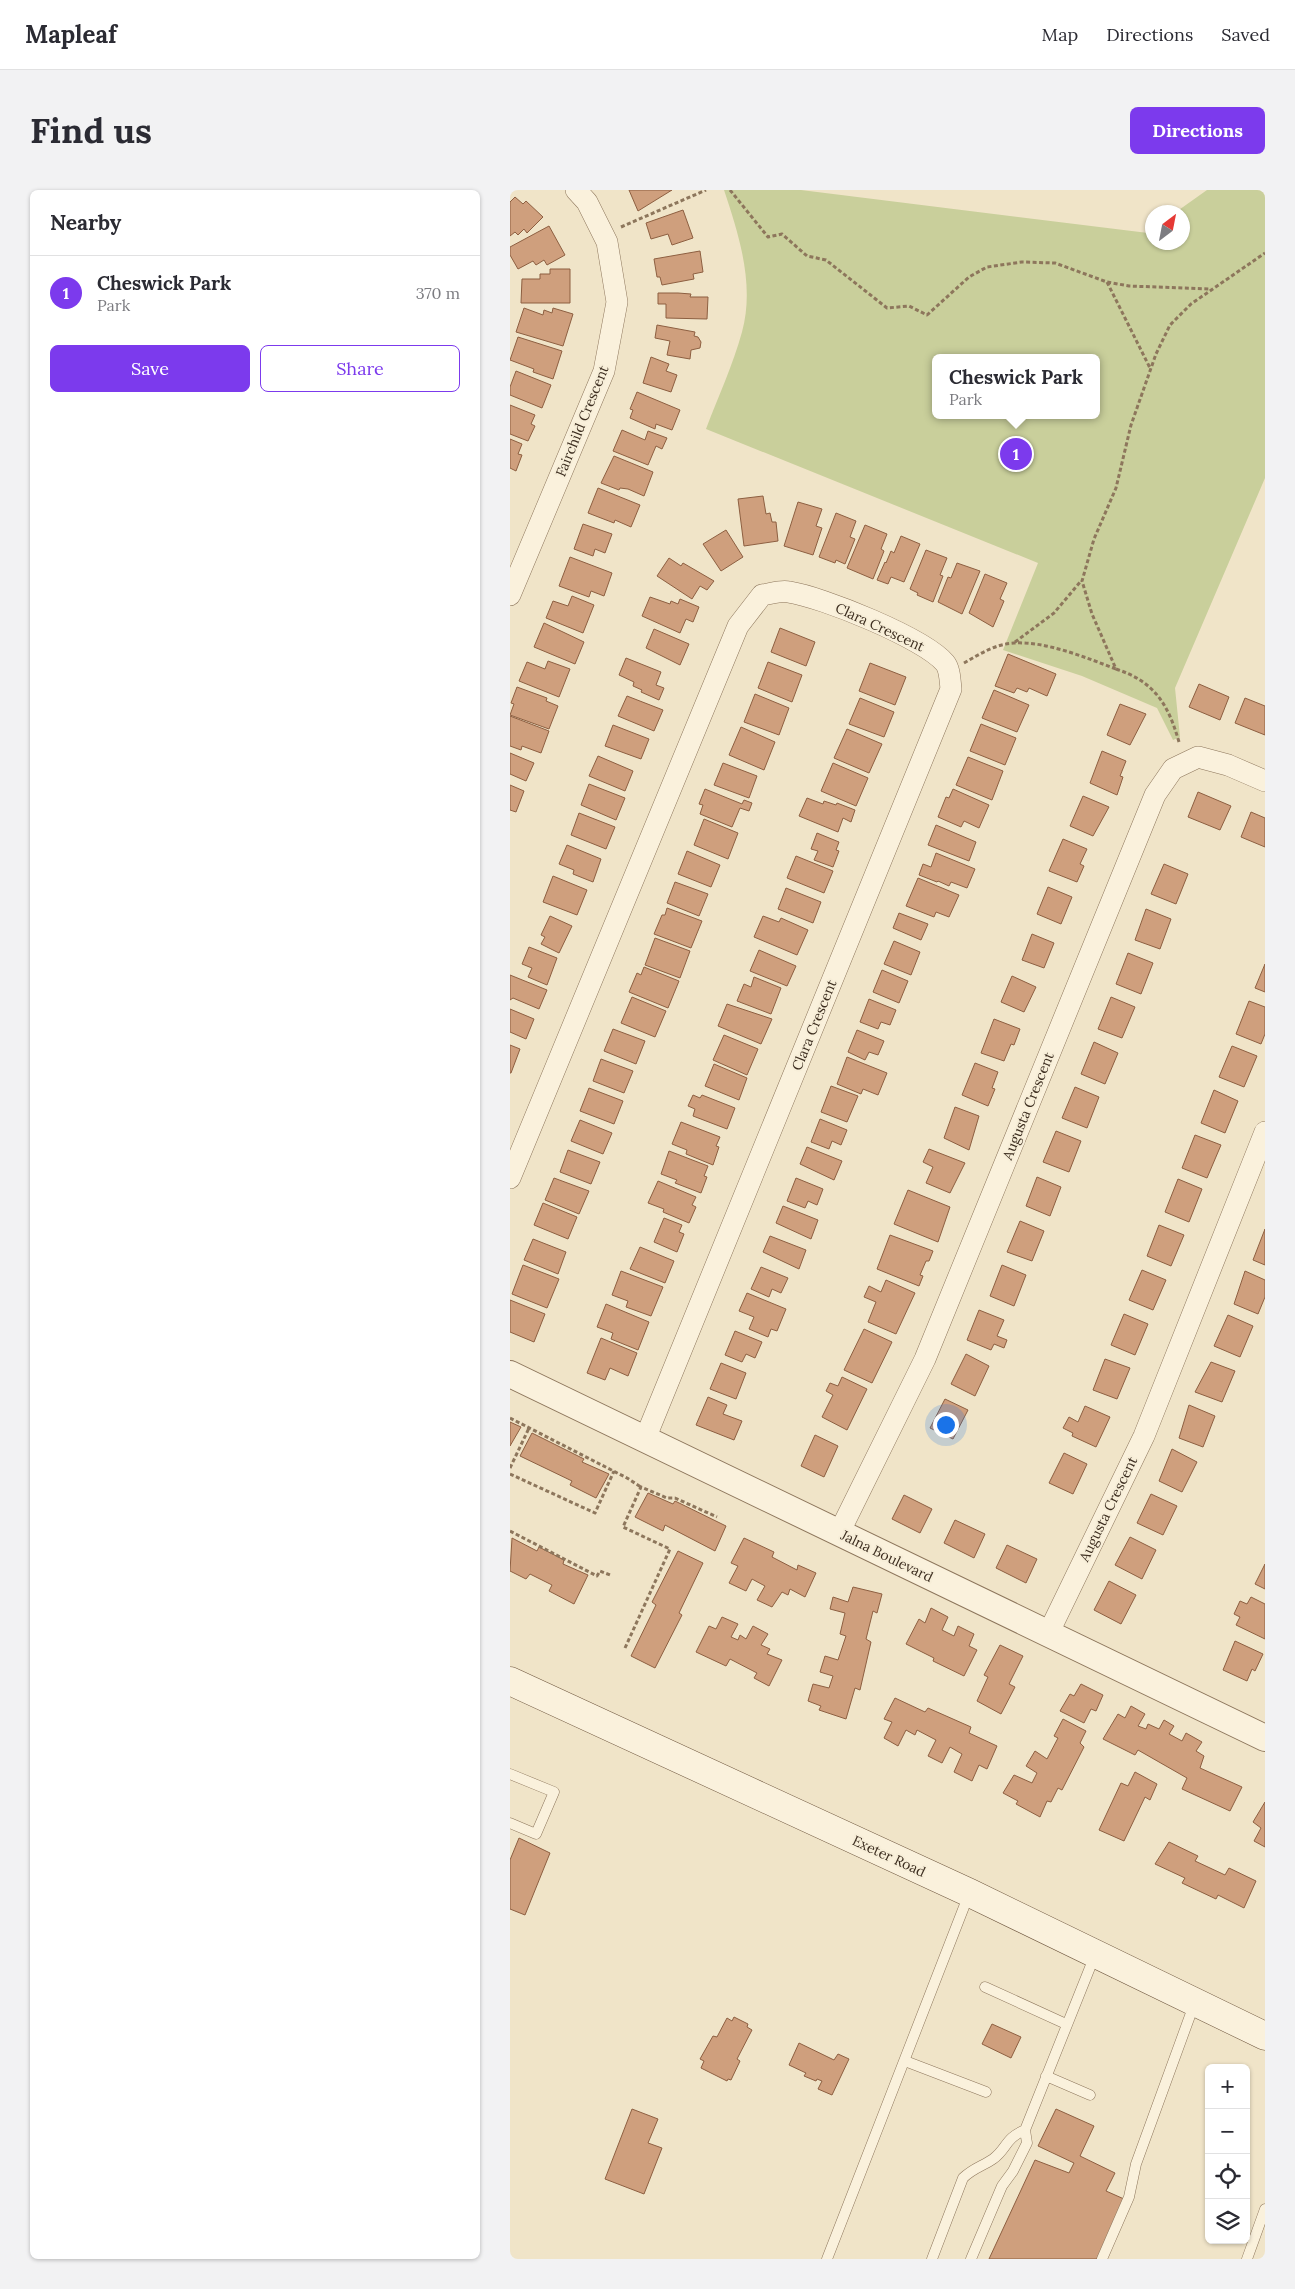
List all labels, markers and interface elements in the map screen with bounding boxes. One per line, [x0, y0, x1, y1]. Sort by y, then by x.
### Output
text: Mapleaf [25, 19, 117, 50]
text: Map [1042, 23, 1078, 46]
text: Directions [1106, 23, 1193, 46]
text: Saved [1221, 23, 1270, 46]
button: Directions [1130, 107, 1265, 154]
text: Find us [30, 108, 152, 153]
north arrow [1145, 205, 1190, 250]
text: Nearby [50, 209, 121, 236]
text: Cheswick Park [97, 271, 231, 295]
text: 1 [63, 283, 69, 303]
text: 370 m [416, 283, 460, 303]
text: Park [97, 295, 130, 315]
button: Save [50, 345, 250, 392]
button: Share [260, 345, 460, 392]
popup [932, 354, 1100, 419]
street label: Fairchild Crescent [551, 362, 613, 479]
text: Cheswick Park [949, 365, 1083, 389]
text: Park [949, 389, 982, 409]
pin: 1 [1000, 435, 1032, 473]
street label: Clara Crescent [833, 599, 928, 656]
street label: Clara Crescent [788, 976, 841, 1073]
street label: Augusta Crescent [998, 1049, 1058, 1163]
your location [933, 1412, 959, 1438]
street label: Augusta Crescent [1074, 1453, 1141, 1565]
street label: Jalna Boulevard [837, 1525, 936, 1586]
street label: Exeter Road [849, 1831, 929, 1881]
map controls [1205, 2064, 1250, 2244]
button: + [1205, 2064, 1250, 2109]
button: − [1205, 2109, 1250, 2154]
button: locate [1205, 2154, 1250, 2199]
button: layers [1205, 2199, 1250, 2244]

